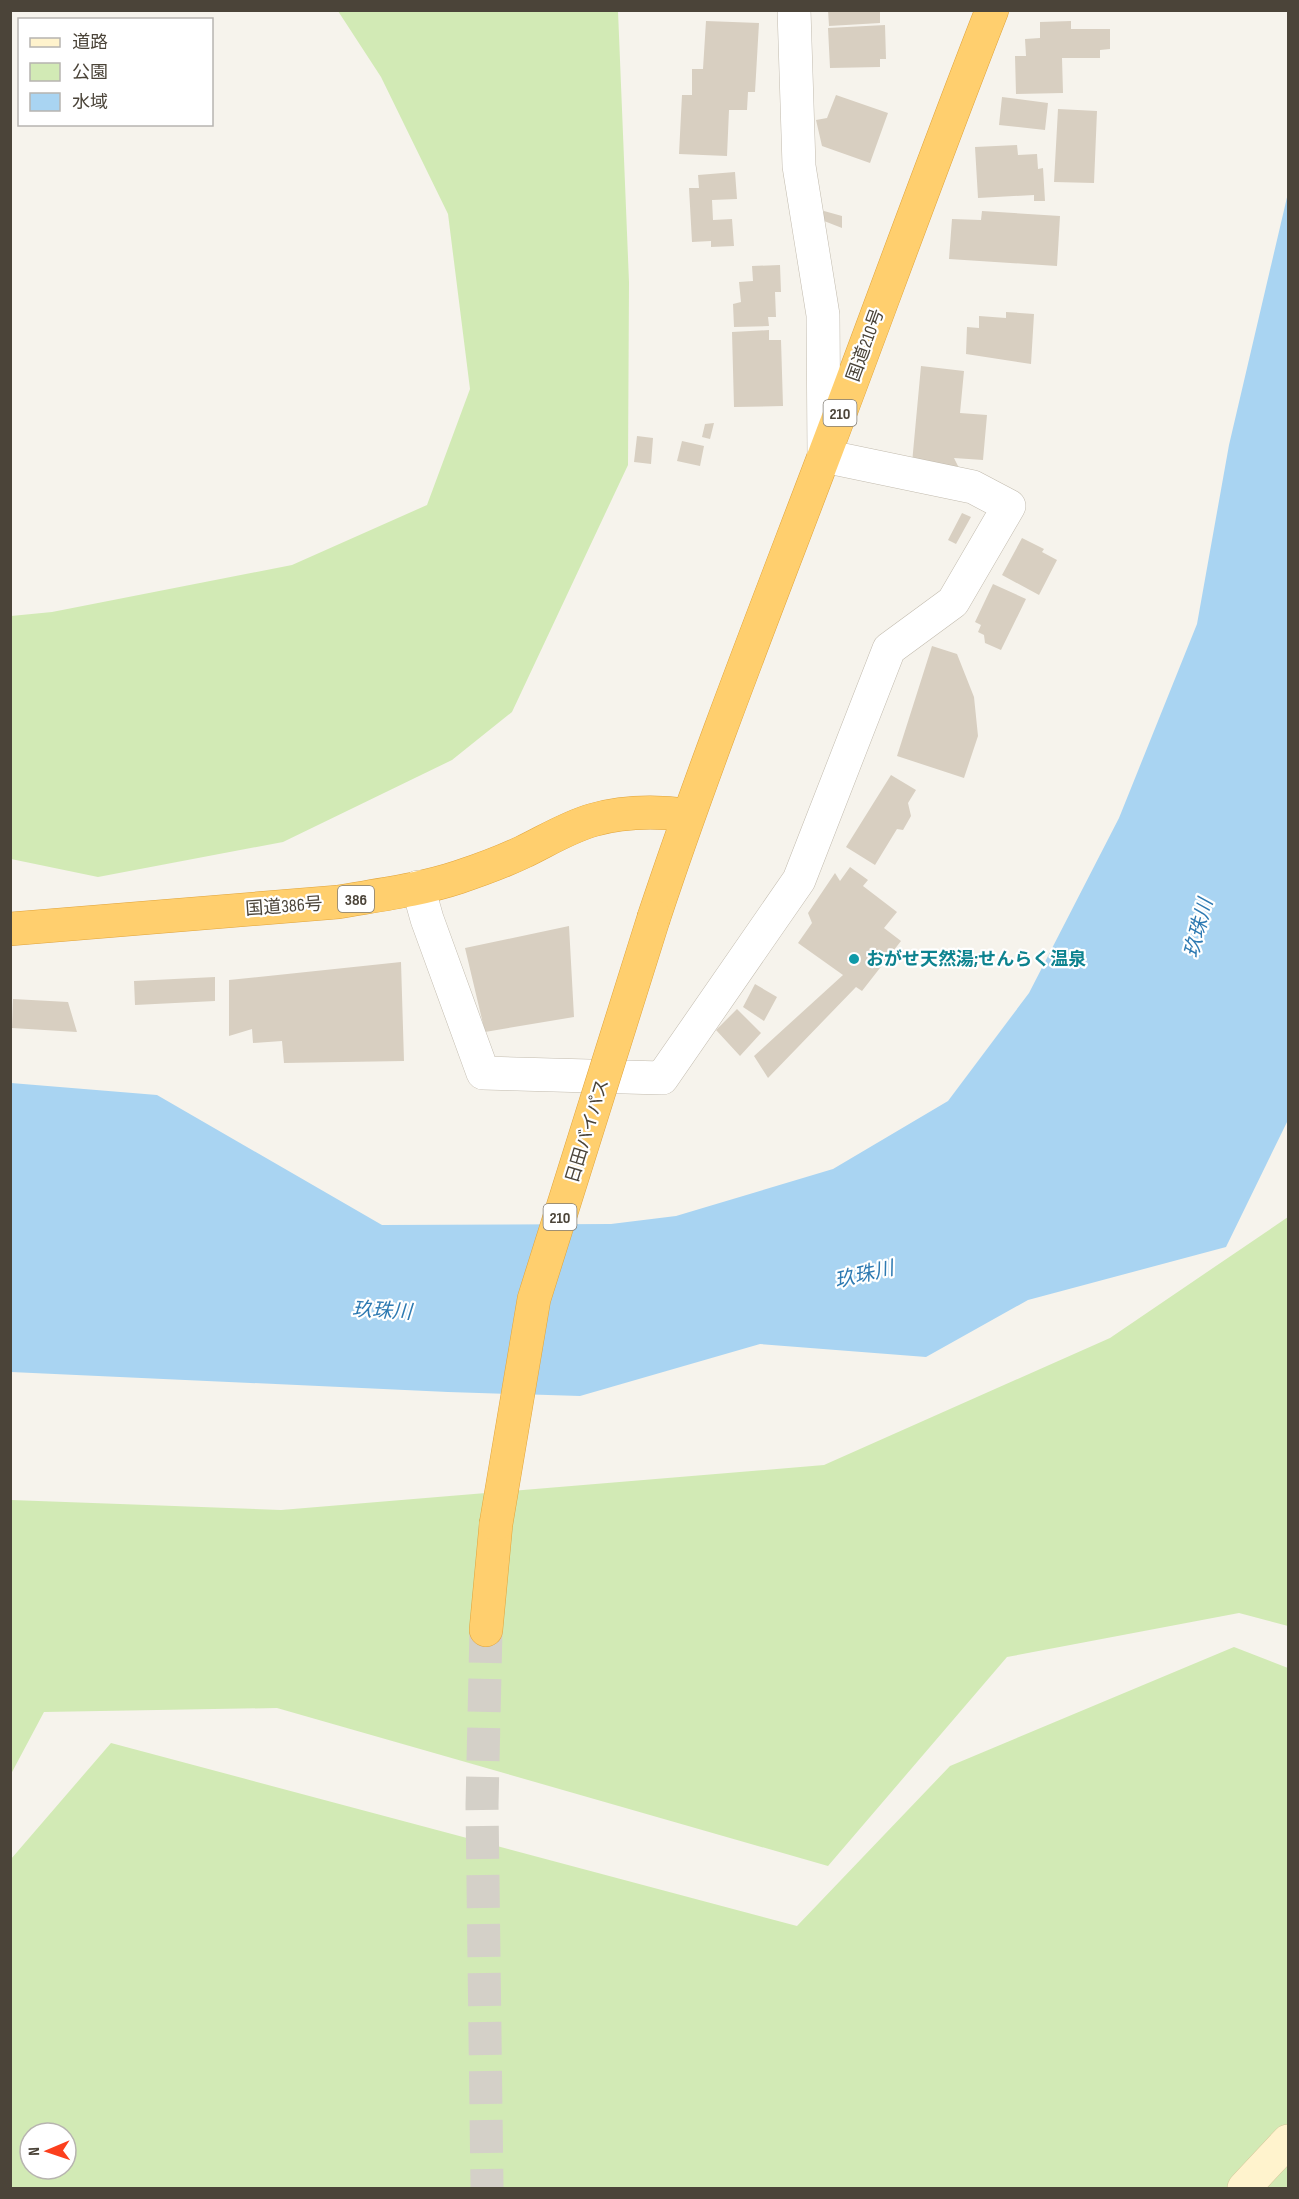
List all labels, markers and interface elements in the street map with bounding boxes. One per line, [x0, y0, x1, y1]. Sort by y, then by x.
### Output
legend [18, 18, 213, 126]
text: 道路 [72, 32, 108, 53]
text: 公園 [72, 62, 108, 83]
text: 水域 [72, 92, 108, 113]
street label: 国道210号 [843, 306, 888, 384]
road number: 210 [824, 400, 856, 426]
road number: 386 [338, 886, 374, 912]
street label: 国道386号 [245, 893, 323, 920]
water label: 玖珠川 [1180, 894, 1219, 960]
place label: おがせ天然湯;せんらく温泉 [866, 949, 1086, 970]
marker: おがせ天然湯;せんらく温泉 [847, 952, 861, 966]
street label: 日田バイパス [562, 1077, 613, 1186]
road number: 210 [544, 1204, 576, 1230]
water label: 玖珠川 [832, 1256, 898, 1293]
water label: 玖珠川 [351, 1297, 415, 1325]
north arrow [18, 2121, 78, 2181]
text: N [25, 2147, 44, 2156]

